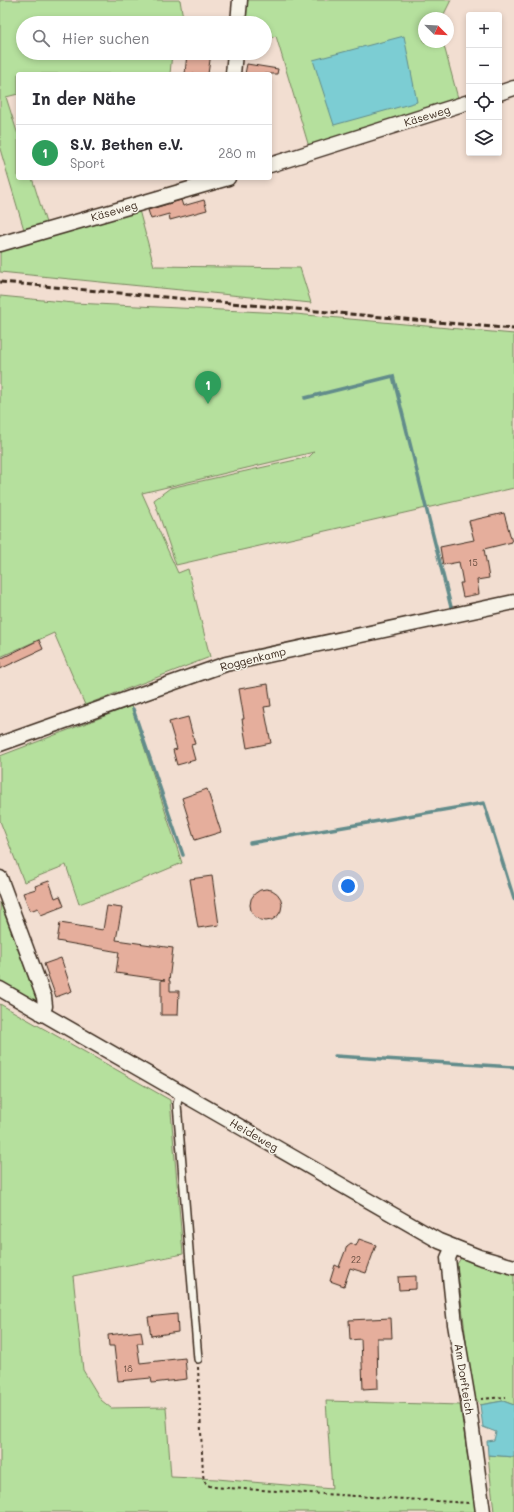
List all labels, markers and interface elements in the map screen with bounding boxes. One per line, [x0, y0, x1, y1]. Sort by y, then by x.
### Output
north arrow [418, 12, 454, 48]
map controls [466, 12, 502, 156]
button: + [466, 12, 502, 48]
search box [16, 16, 272, 60]
icon: search [30, 27, 52, 49]
text: Hier suchen [62, 28, 149, 48]
button: − [466, 48, 502, 84]
button: locate [466, 84, 502, 120]
text: In der Nähe [32, 87, 136, 109]
street label: Käseweg [402, 101, 452, 130]
button: layers [466, 120, 502, 156]
text: S.V. Bethen e.V. [70, 134, 183, 154]
text: 1 [42, 144, 48, 161]
text: 280 m [218, 144, 256, 161]
text: Sport [70, 154, 105, 171]
street label: Käseweg [89, 197, 139, 224]
pin: 1 [195, 371, 221, 404]
house number: 15 [468, 557, 478, 568]
street label: Roggenkamp [218, 643, 288, 674]
your location [338, 876, 358, 896]
street label: Heideweg [227, 1115, 281, 1154]
house number: 22 [351, 1254, 361, 1265]
street label: Am Dorfteich [451, 1342, 477, 1415]
house number: 18 [123, 1363, 133, 1374]

